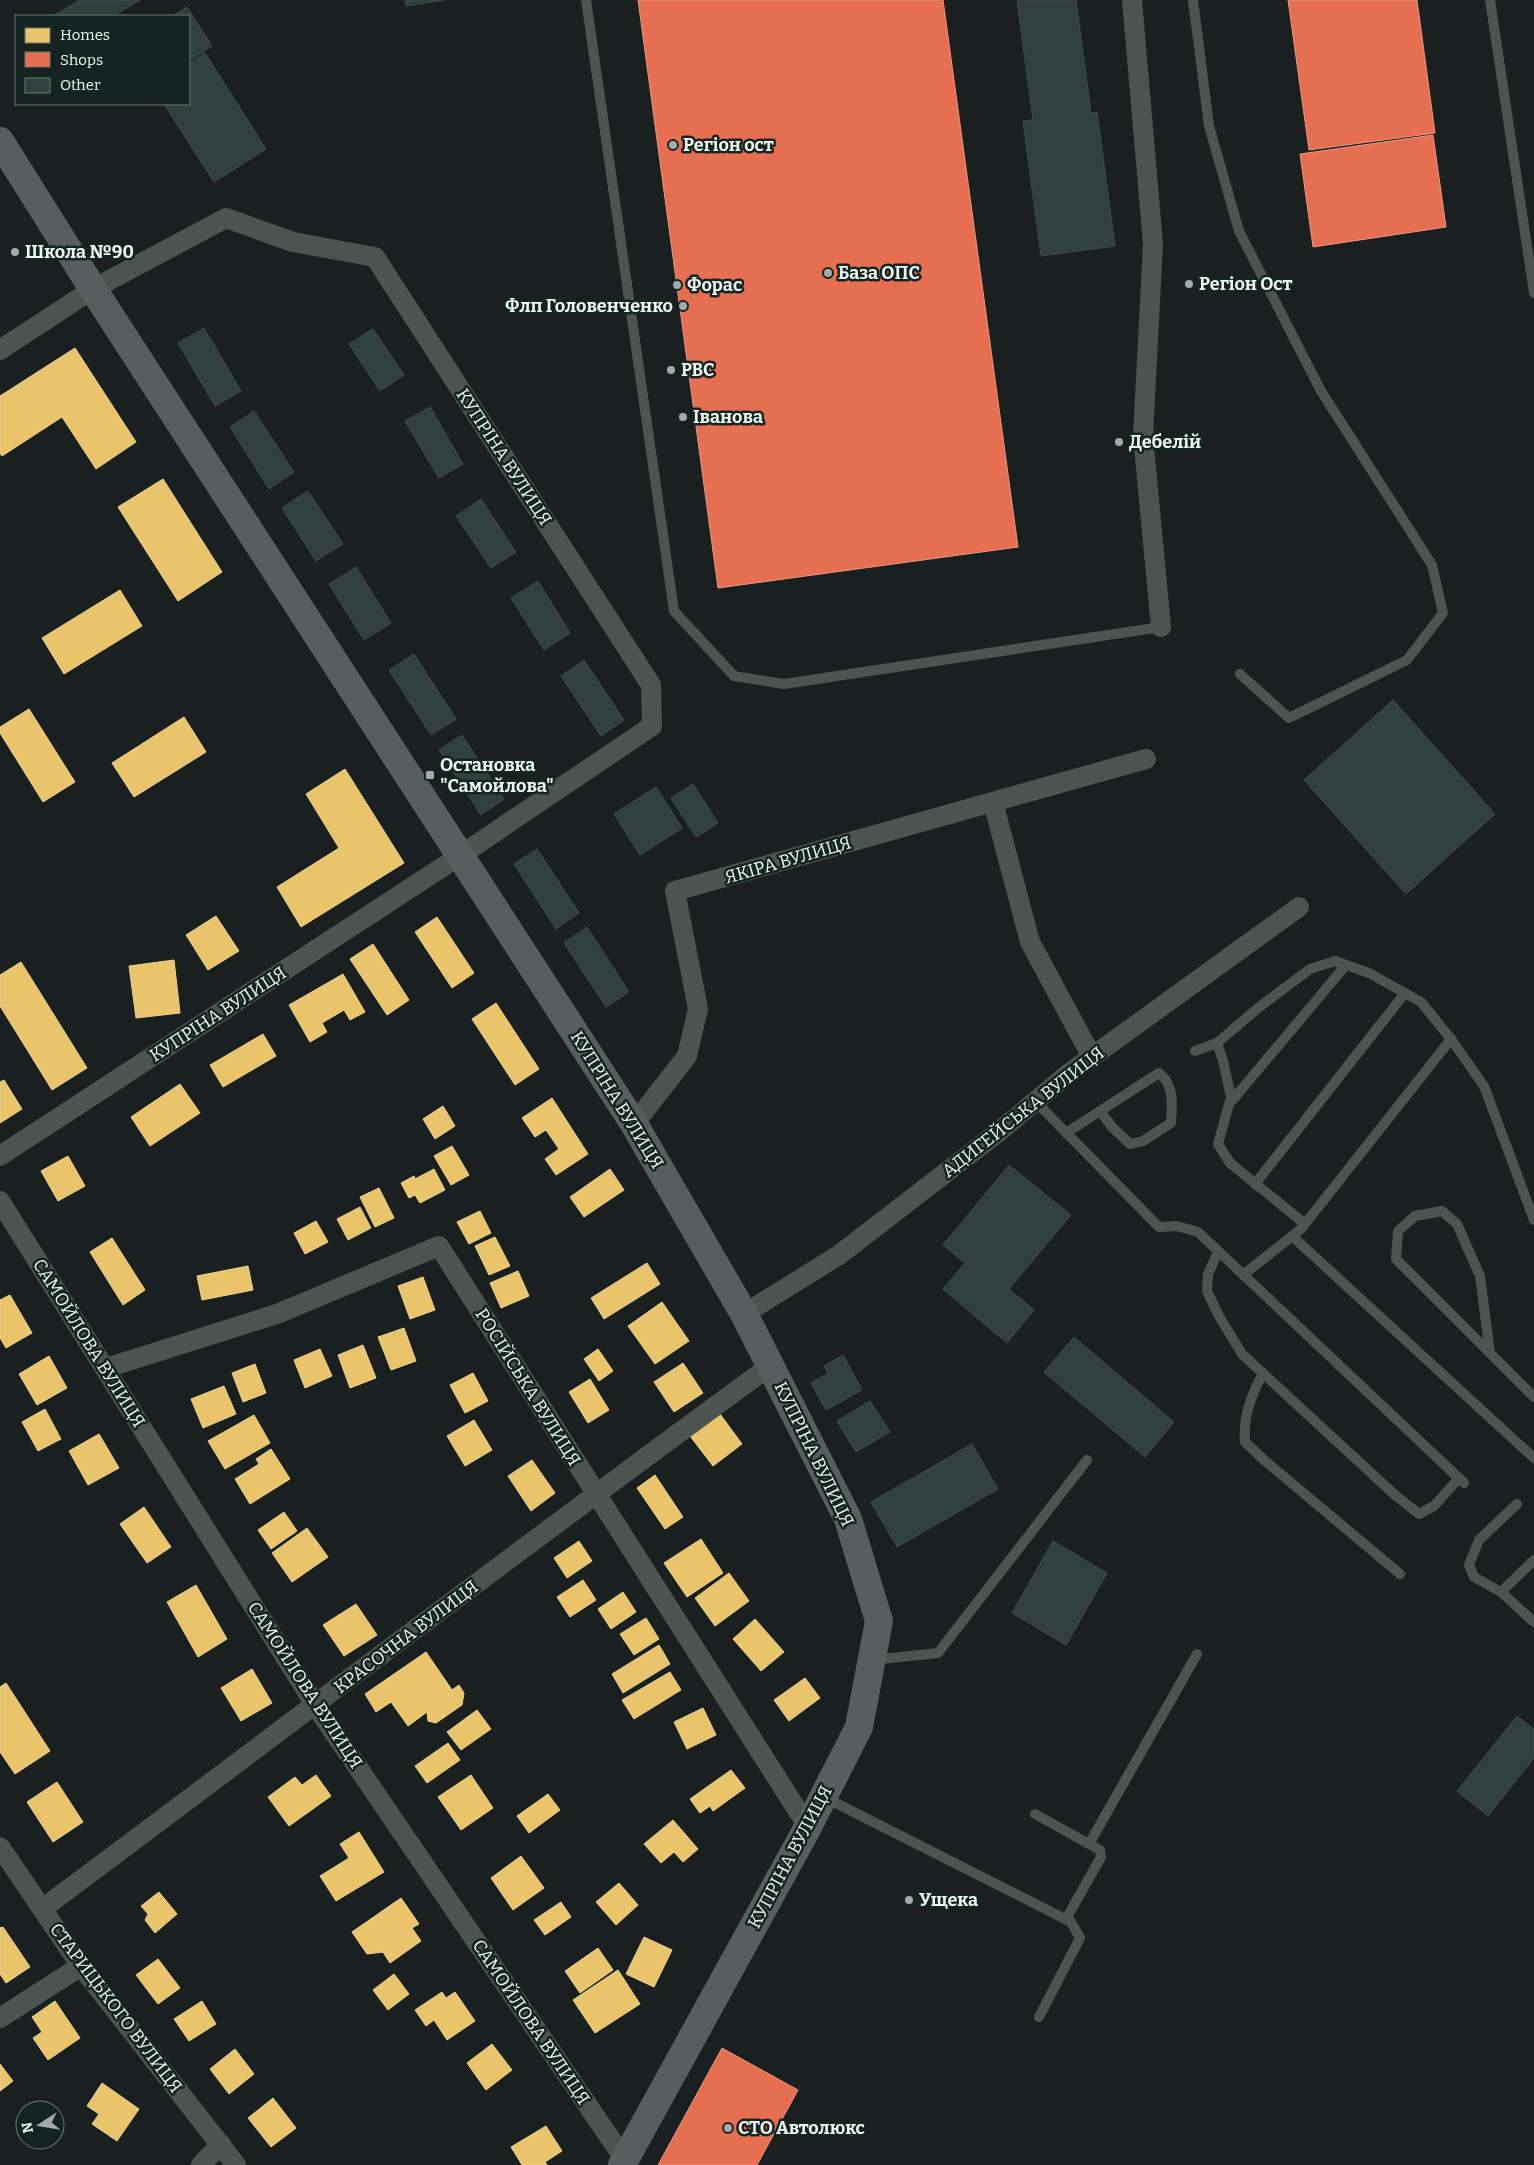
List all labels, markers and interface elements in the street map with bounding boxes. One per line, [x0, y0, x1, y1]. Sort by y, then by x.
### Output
legend [15, 15, 190, 105]
text: Homes [60, 26, 110, 44]
text: Shops [60, 51, 103, 69]
text: Other [60, 76, 101, 94]
place label: Регіон ост [683, 134, 774, 156]
marker: Регіон ост [667, 139, 679, 151]
place label: Школа №90 [25, 241, 134, 263]
marker: Школа №90 [9, 246, 21, 258]
place label: База ОПС [838, 262, 920, 284]
marker: База ОПС [822, 267, 834, 279]
place label: Регіон Ост [1199, 273, 1293, 295]
place label: Форас [687, 274, 742, 296]
marker: Регіон Ост [1183, 278, 1195, 290]
marker: Форас [671, 279, 683, 291]
place label: Флп Головенченко [505, 295, 673, 317]
marker: Флп Головенченко [677, 300, 689, 312]
place label: РВС [681, 359, 714, 381]
marker: РВС [665, 364, 677, 376]
street label: КУПРІНА ВУЛИЦЯ [452, 385, 556, 529]
place label: Іванова [693, 406, 763, 428]
marker: Іванова [677, 411, 689, 423]
place label: Дебелій [1129, 431, 1201, 453]
marker: Дебелій [1113, 436, 1125, 448]
place label: Остановка "Самойлова" [440, 754, 554, 797]
marker: Остановка "Самойлова" [424, 769, 436, 781]
street label: ЯКІРА ВУЛИЦЯ [722, 831, 854, 889]
street label: КУПРІНА ВУЛИЦЯ [146, 962, 290, 1066]
street label: КУПРІНА ВУЛИЦЯ [566, 1027, 668, 1173]
street label: АДИГЕЙСЬКА ВУЛИЦЯ [938, 1042, 1108, 1182]
street label: САМОЙЛОВА ВУЛИЦЯ [28, 1255, 150, 1431]
street label: РОСІЙСЬКА ВУЛИЦЯ [471, 1304, 585, 1470]
street label: КУПРІНА ВУЛИЦЯ [769, 1378, 859, 1530]
street label: КРАСОЧНА ВУЛИЦЯ [330, 1576, 482, 1698]
street label: САМОЙЛОВА ВУЛИЦЯ [243, 1597, 367, 1773]
street label: КУПРІНА ВУЛИЦЯ [743, 1782, 837, 1932]
place label: Ущека [919, 1889, 978, 1911]
marker: Ущека [903, 1894, 915, 1906]
street label: СТАРИЦЬКОГО ВУЛИЦЯ [45, 1919, 187, 2097]
street label: САМОЙЛОВА ВУЛИЦЯ [467, 1935, 595, 2109]
north arrow [15, 2100, 65, 2150]
place label: СТО Автолюкс [738, 2117, 865, 2139]
text: N [18, 2120, 37, 2135]
marker: СТО Автолюкс [722, 2122, 734, 2134]

